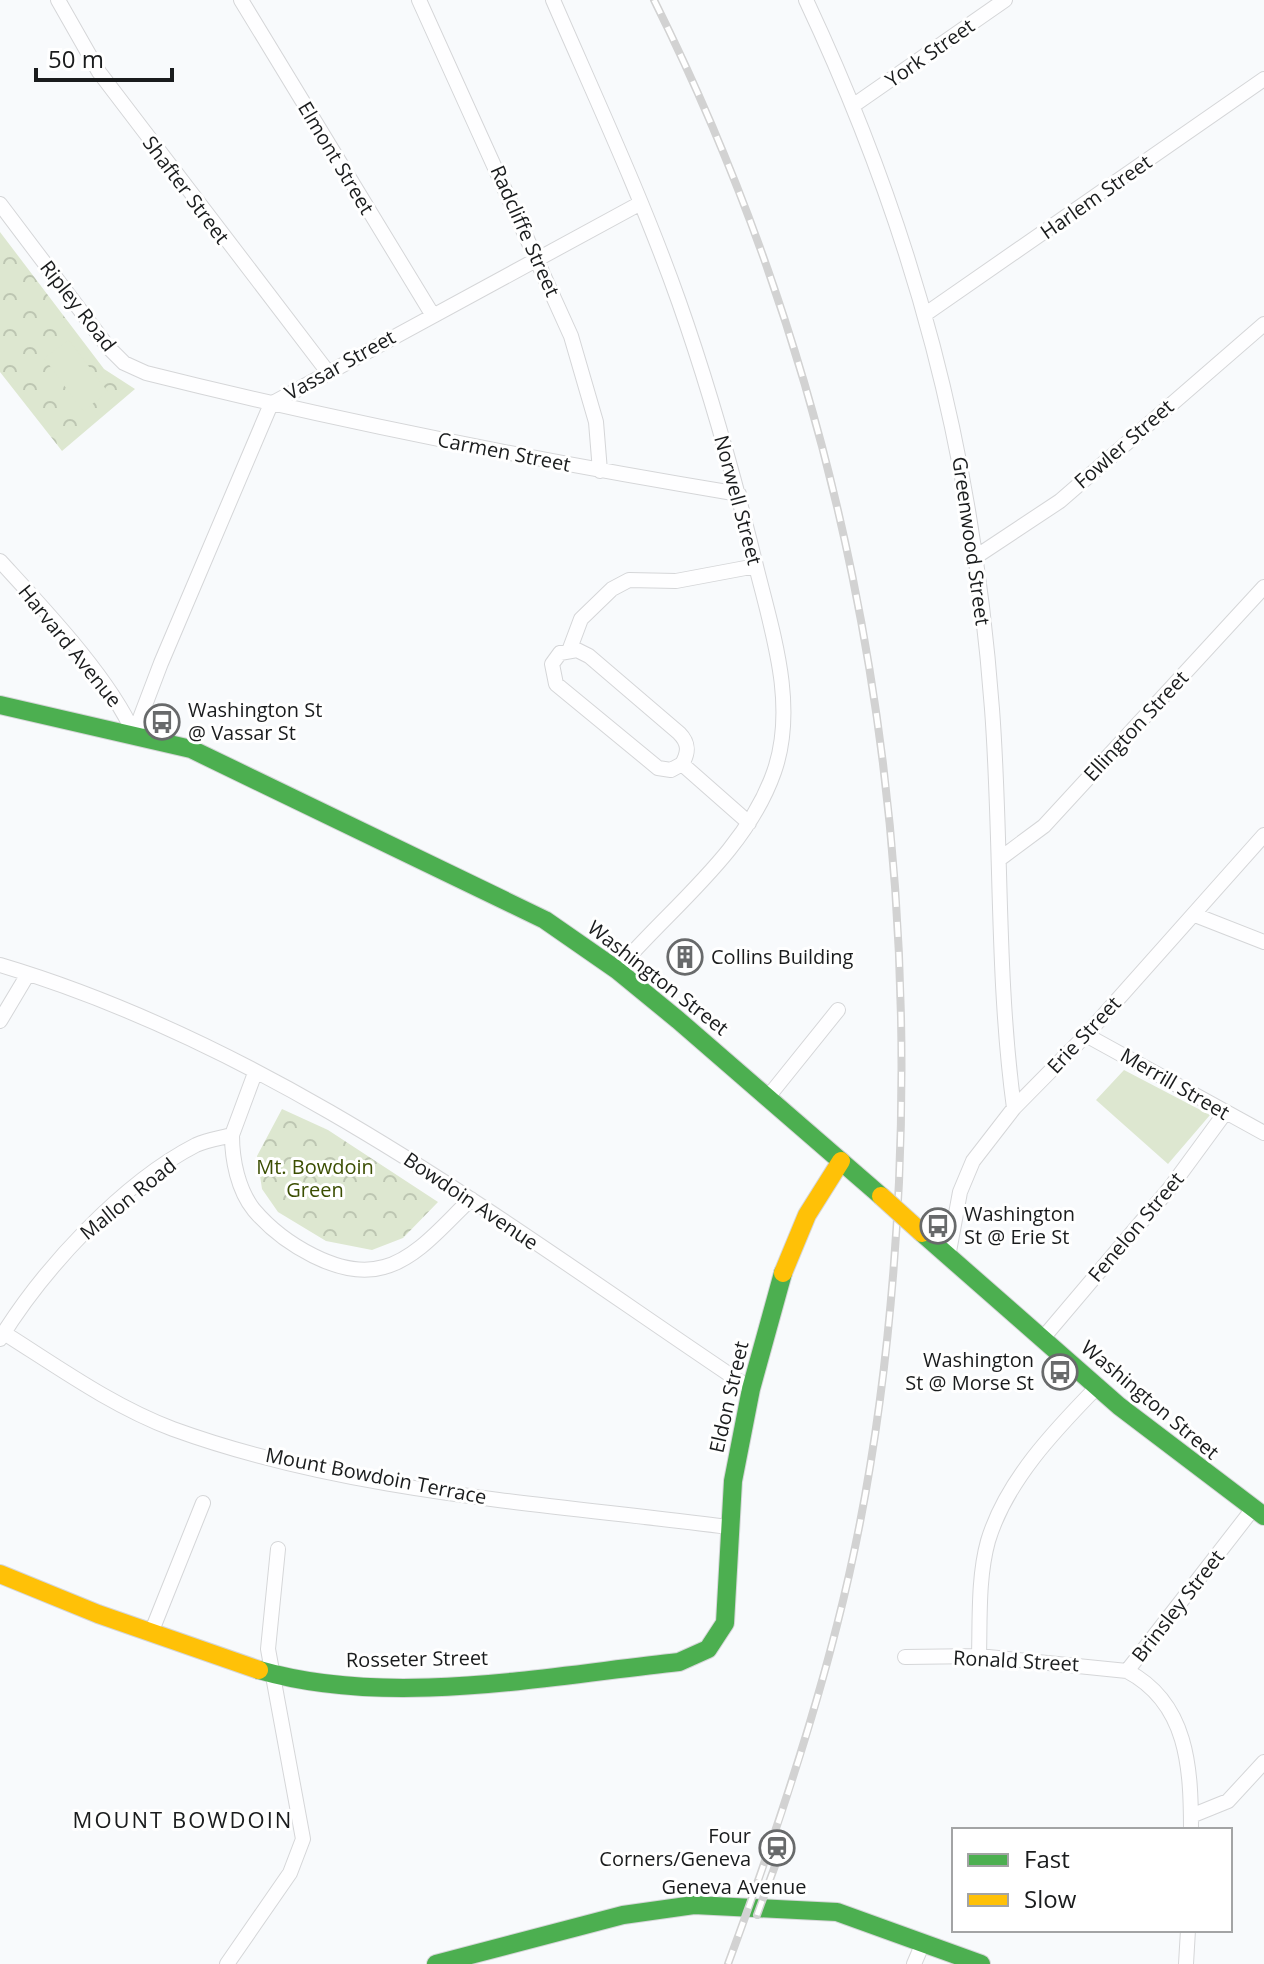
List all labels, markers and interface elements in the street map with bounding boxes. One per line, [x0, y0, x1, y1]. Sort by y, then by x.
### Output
street label: York Street [880, 12, 980, 93]
scale bar [36, 32, 172, 82]
text: 50 m [48, 42, 104, 75]
street label: Elmont Street [292, 96, 381, 219]
street label: Shafter Street [137, 130, 236, 249]
street label: Harlem Street [1035, 148, 1157, 245]
street label: Radcliffe Street [484, 161, 566, 301]
street label: Ripley Road [34, 254, 123, 357]
street label: Vassar Street [280, 323, 400, 406]
street label: Fowler Street [1068, 393, 1179, 494]
street label: Carmen Street [435, 425, 573, 478]
street label: Norwell Street [708, 432, 769, 568]
street label: Greenwood Street [946, 455, 997, 627]
street label: Harvard Avenue [13, 579, 128, 713]
street label: Ellington Street [1077, 665, 1194, 787]
place label: Washington St @ Vassar St [188, 696, 322, 746]
bus stop icon: Washington St @ Vassar St [143, 703, 181, 741]
street label: Washington Street [582, 914, 734, 1041]
building icon: Collins Building [666, 938, 704, 976]
place label: Collins Building [711, 943, 854, 970]
street label: Erie Street [1041, 990, 1126, 1079]
street label: Merrill Street [1116, 1041, 1235, 1126]
street label: Bowdoin Avenue [399, 1146, 544, 1256]
street label: Mallon Road [74, 1151, 181, 1246]
park label: Mt. Bowdoin Green [256, 1153, 374, 1203]
street label: Fenelon Street [1082, 1166, 1189, 1287]
place label: Washington St @ Erie St [964, 1200, 1075, 1250]
bus stop icon: Washington St @ Erie St [919, 1207, 957, 1245]
street label: Washington Street [1076, 1334, 1225, 1465]
street label: Eldon Street [703, 1338, 754, 1455]
place label: Washington St @ Morse St [905, 1346, 1034, 1396]
bus stop icon: Washington St @ Morse St [1041, 1353, 1079, 1391]
street label: Mount Bowdoin Terrace [263, 1441, 489, 1510]
street label: Brinsley Street [1125, 1544, 1230, 1667]
street label: Rosseter Street [346, 1644, 488, 1673]
street label: Ronald Street [952, 1644, 1080, 1677]
district label: MOUNT BOWDOIN [73, 1804, 293, 1834]
place label: Four Corners/Geneva [599, 1822, 751, 1872]
legend [952, 1828, 1232, 1932]
station icon: Four Corners/Geneva [758, 1829, 796, 1867]
text: Fast [1024, 1842, 1070, 1875]
street label: Geneva Avenue [661, 1873, 807, 1900]
text: Slow [1024, 1882, 1077, 1915]

